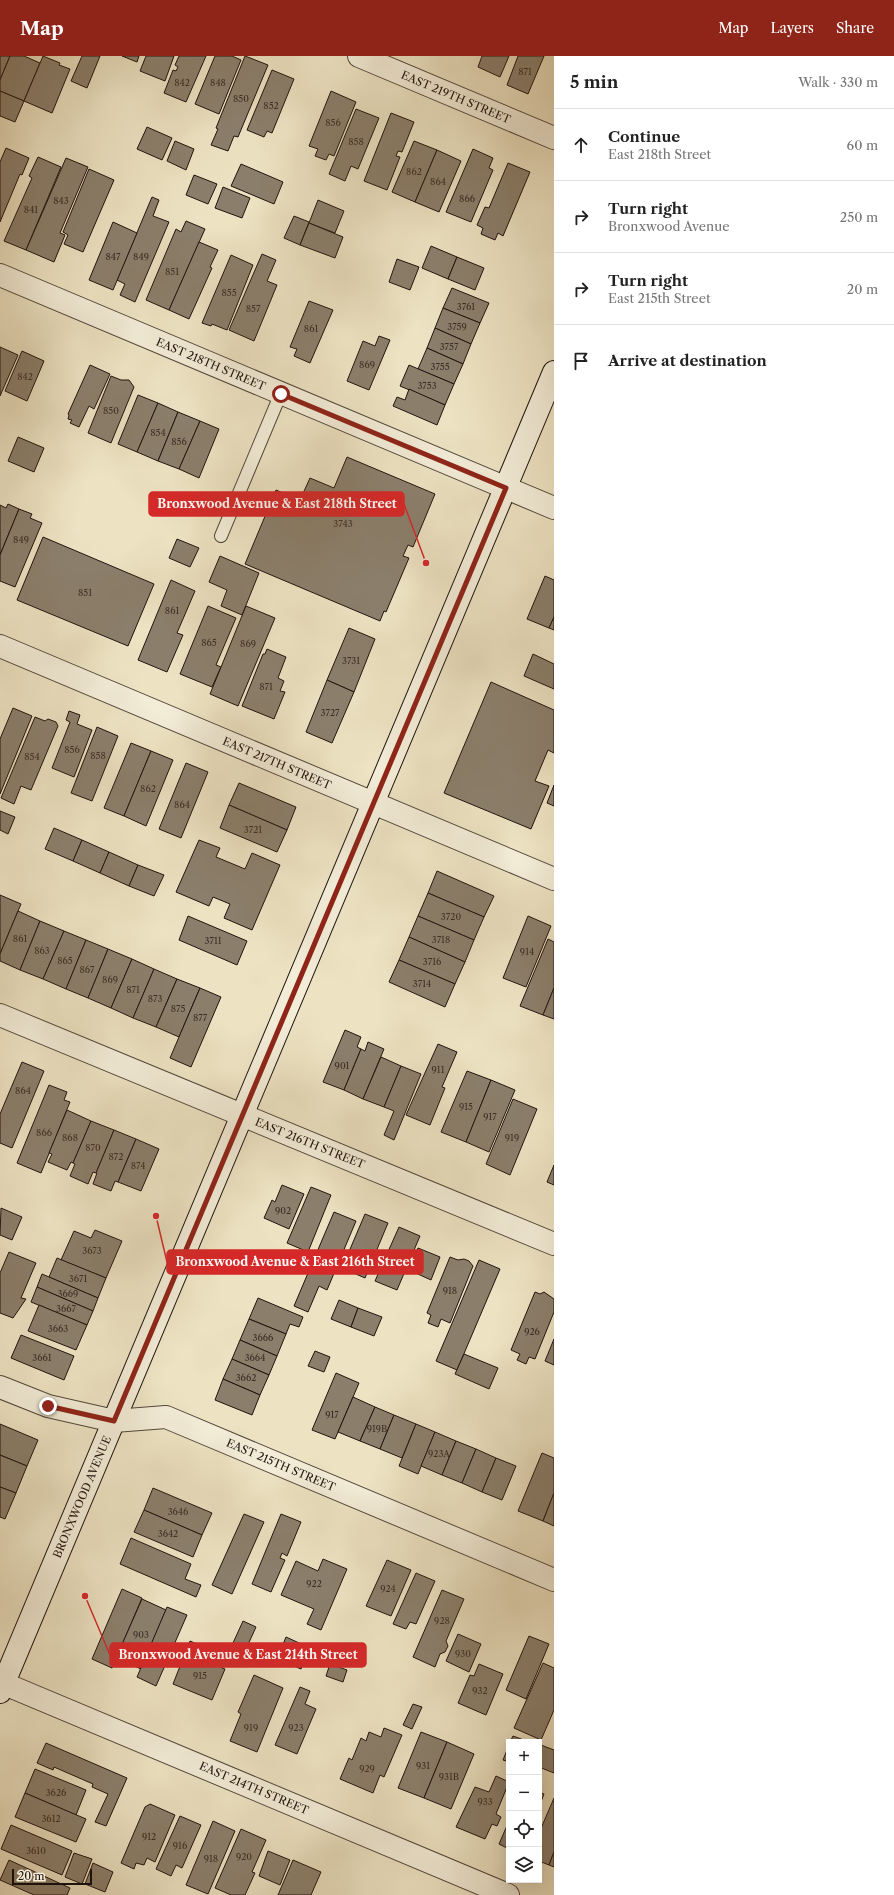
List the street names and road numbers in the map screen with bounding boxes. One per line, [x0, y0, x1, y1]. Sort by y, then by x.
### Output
street label: EAST 219TH STREET [399, 68, 514, 127]
street label: EAST 218TH STREET [154, 335, 269, 394]
street label: EAST 217TH STREET [221, 734, 334, 792]
street label: EAST 216TH STREET [253, 1115, 368, 1172]
street label: BRONXWOOD AVENUE [50, 1433, 114, 1560]
street label: EAST 215TH STREET [224, 1436, 338, 1495]
street label: EAST 214TH STREET [197, 1759, 311, 1818]

